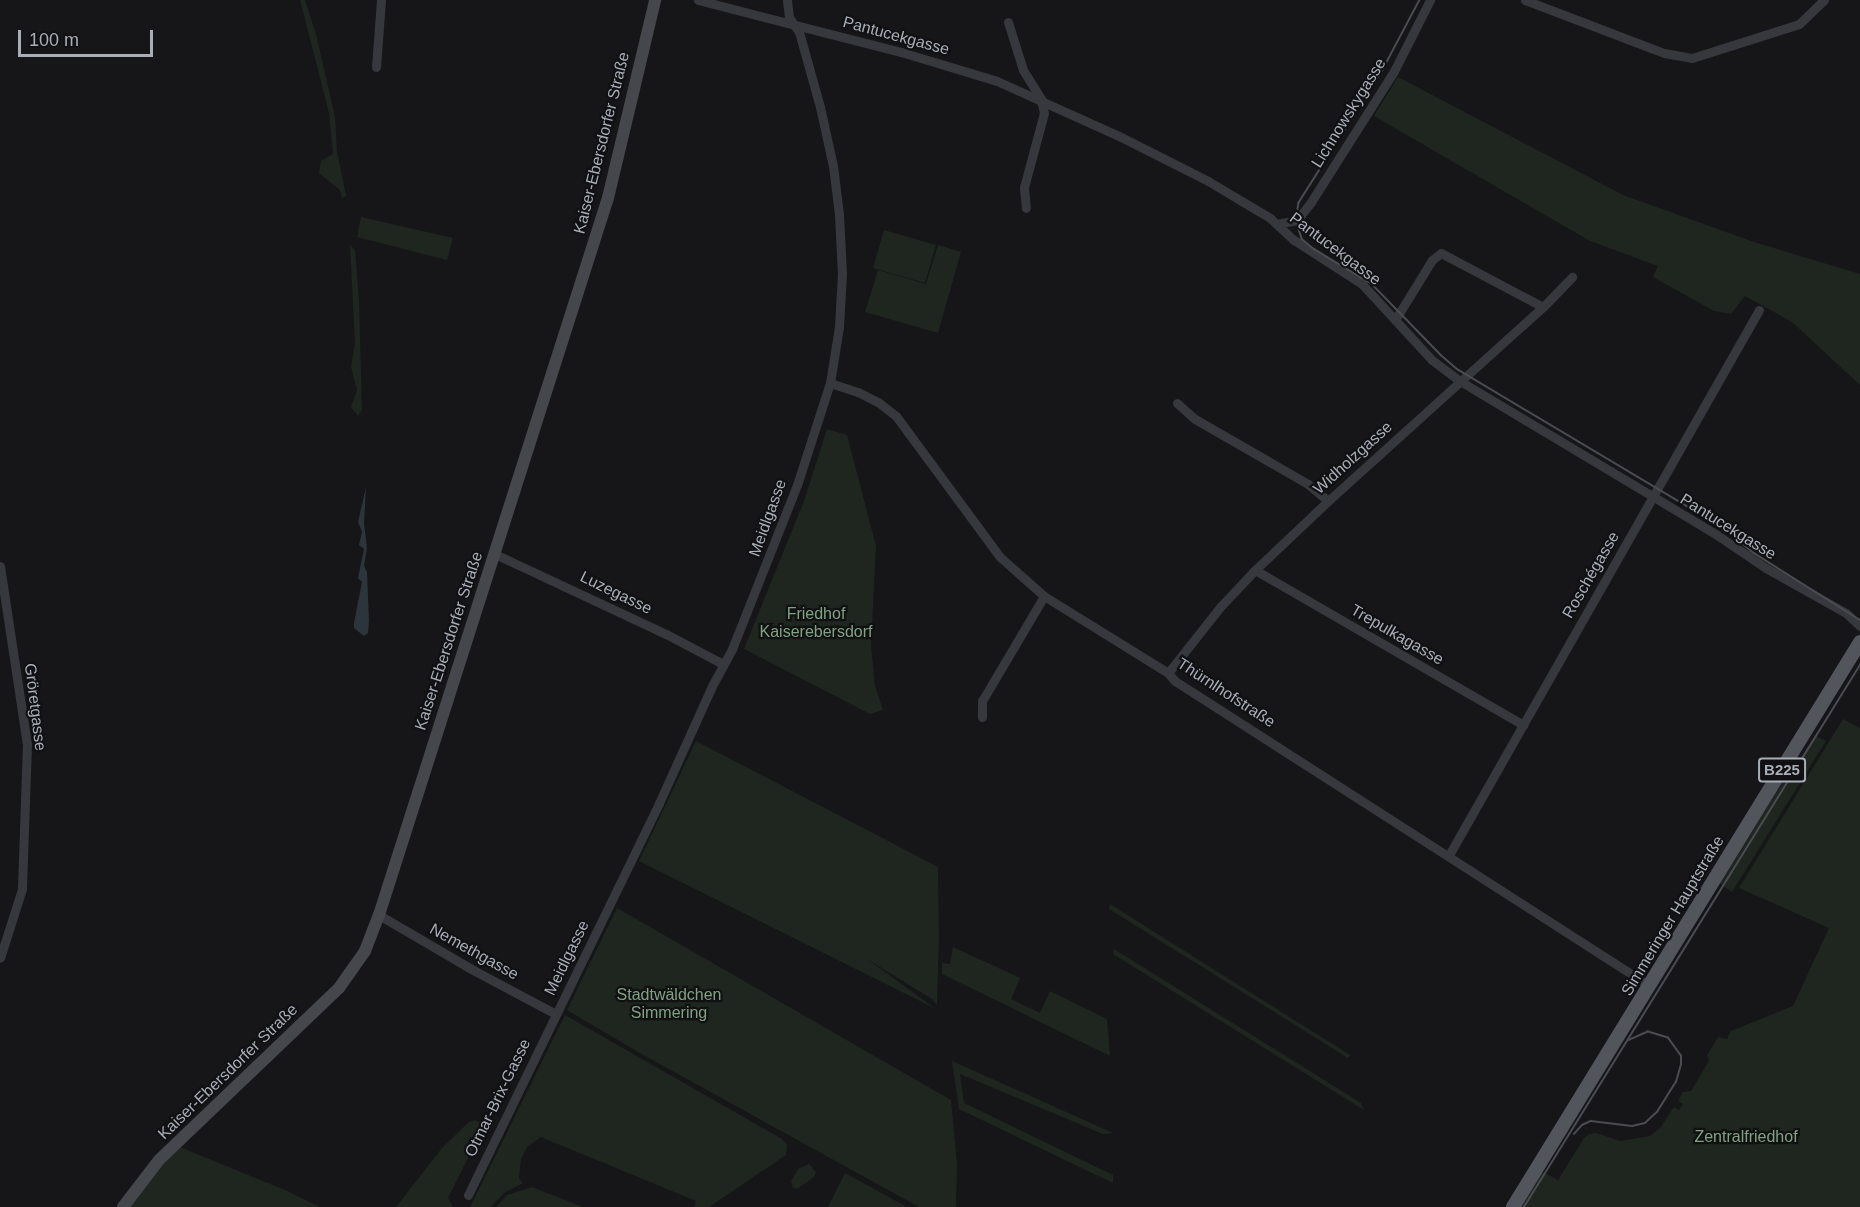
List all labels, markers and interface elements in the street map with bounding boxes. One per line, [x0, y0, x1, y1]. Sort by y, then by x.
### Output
street label: Pantucekgasse [841, 13, 951, 59]
scale bar [21, 18, 156, 56]
text: 100 m [29, 30, 79, 50]
street label: Kaiser-Ebersdorfer Straße [570, 50, 634, 236]
street label: Lichnowskygasse [1308, 55, 1390, 171]
street label: Pantucekgasse [1286, 208, 1384, 290]
street label: Widholzgasse [1310, 418, 1396, 498]
street label: Meidlgasse [745, 477, 791, 559]
street label: Pantucekgasse [1677, 490, 1779, 564]
street label: Roschégasse [1558, 528, 1624, 622]
street label: Kaiser-Ebersdorfer Straße [411, 549, 487, 733]
street label: Luzegasse [577, 567, 655, 619]
street label: Trepulkagasse [1347, 601, 1447, 669]
park label: Friedhof Kaiserebersdorf [760, 604, 872, 642]
street label: Thürnlhofstraße [1173, 654, 1279, 732]
street label: Gröretgasse [20, 662, 50, 752]
road number: B225 [1758, 758, 1806, 782]
street label: Simmeringer Hauptstraße [1618, 833, 1728, 999]
street label: Meidlgasse [541, 917, 593, 999]
street label: Nemethgasse [426, 920, 522, 984]
park label: Stadtwäldchen Simmering [617, 985, 721, 1023]
street label: Kaiser-Ebersdorfer Straße [154, 1000, 302, 1144]
street label: Otmar-Brix-Gasse [461, 1036, 535, 1160]
park label: Zentralfriedhof [1694, 1127, 1798, 1147]

